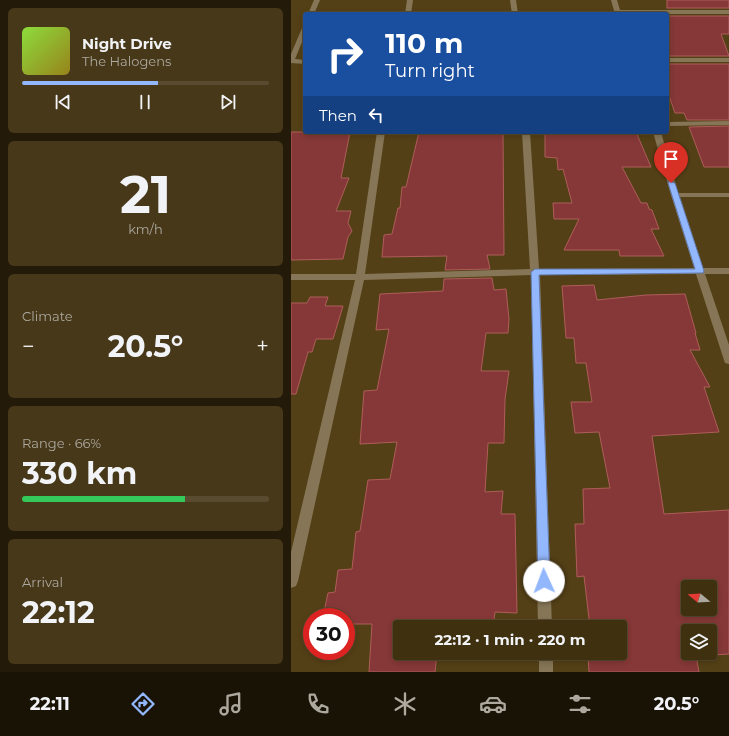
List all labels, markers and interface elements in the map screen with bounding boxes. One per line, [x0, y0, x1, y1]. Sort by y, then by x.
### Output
text: 110 m [385, 26, 463, 60]
icon: right [319, 28, 371, 80]
text: Night Drive [82, 34, 172, 53]
text: The Halogens [82, 53, 171, 69]
text: Turn right [385, 60, 475, 82]
icon: previous [52, 91, 74, 113]
icon: pause [134, 91, 156, 113]
icon: next [217, 91, 239, 113]
icon: left [365, 104, 387, 126]
text: Then [319, 106, 357, 125]
pin [654, 142, 688, 183]
icon: arrive [660, 148, 682, 170]
text: 21 [120, 163, 171, 226]
text: km/h [128, 221, 163, 237]
text: Climate [22, 308, 73, 324]
text: 20.5° [108, 328, 183, 365]
text: − [22, 333, 35, 360]
text: + [256, 333, 269, 360]
text: Range · 66% [22, 435, 101, 451]
text: 330 km [22, 455, 137, 492]
position arrow [523, 560, 565, 602]
text: Arrival [22, 574, 63, 590]
north arrow [681, 580, 717, 616]
map controls [681, 580, 717, 660]
text: 22:12 [22, 594, 95, 631]
speed limit sign: 30 [303, 608, 355, 660]
button: layers [681, 624, 717, 660]
text: 22:12 · 1 min · 220 m [434, 630, 586, 649]
icon: directions [129, 690, 157, 718]
icon: music [217, 690, 245, 718]
icon: phone [304, 690, 332, 718]
icon: climate [391, 690, 419, 718]
icon: car [479, 690, 507, 718]
icon: filters [566, 690, 594, 718]
text: 22:11 [30, 693, 70, 715]
text: 20.5° [654, 693, 699, 715]

